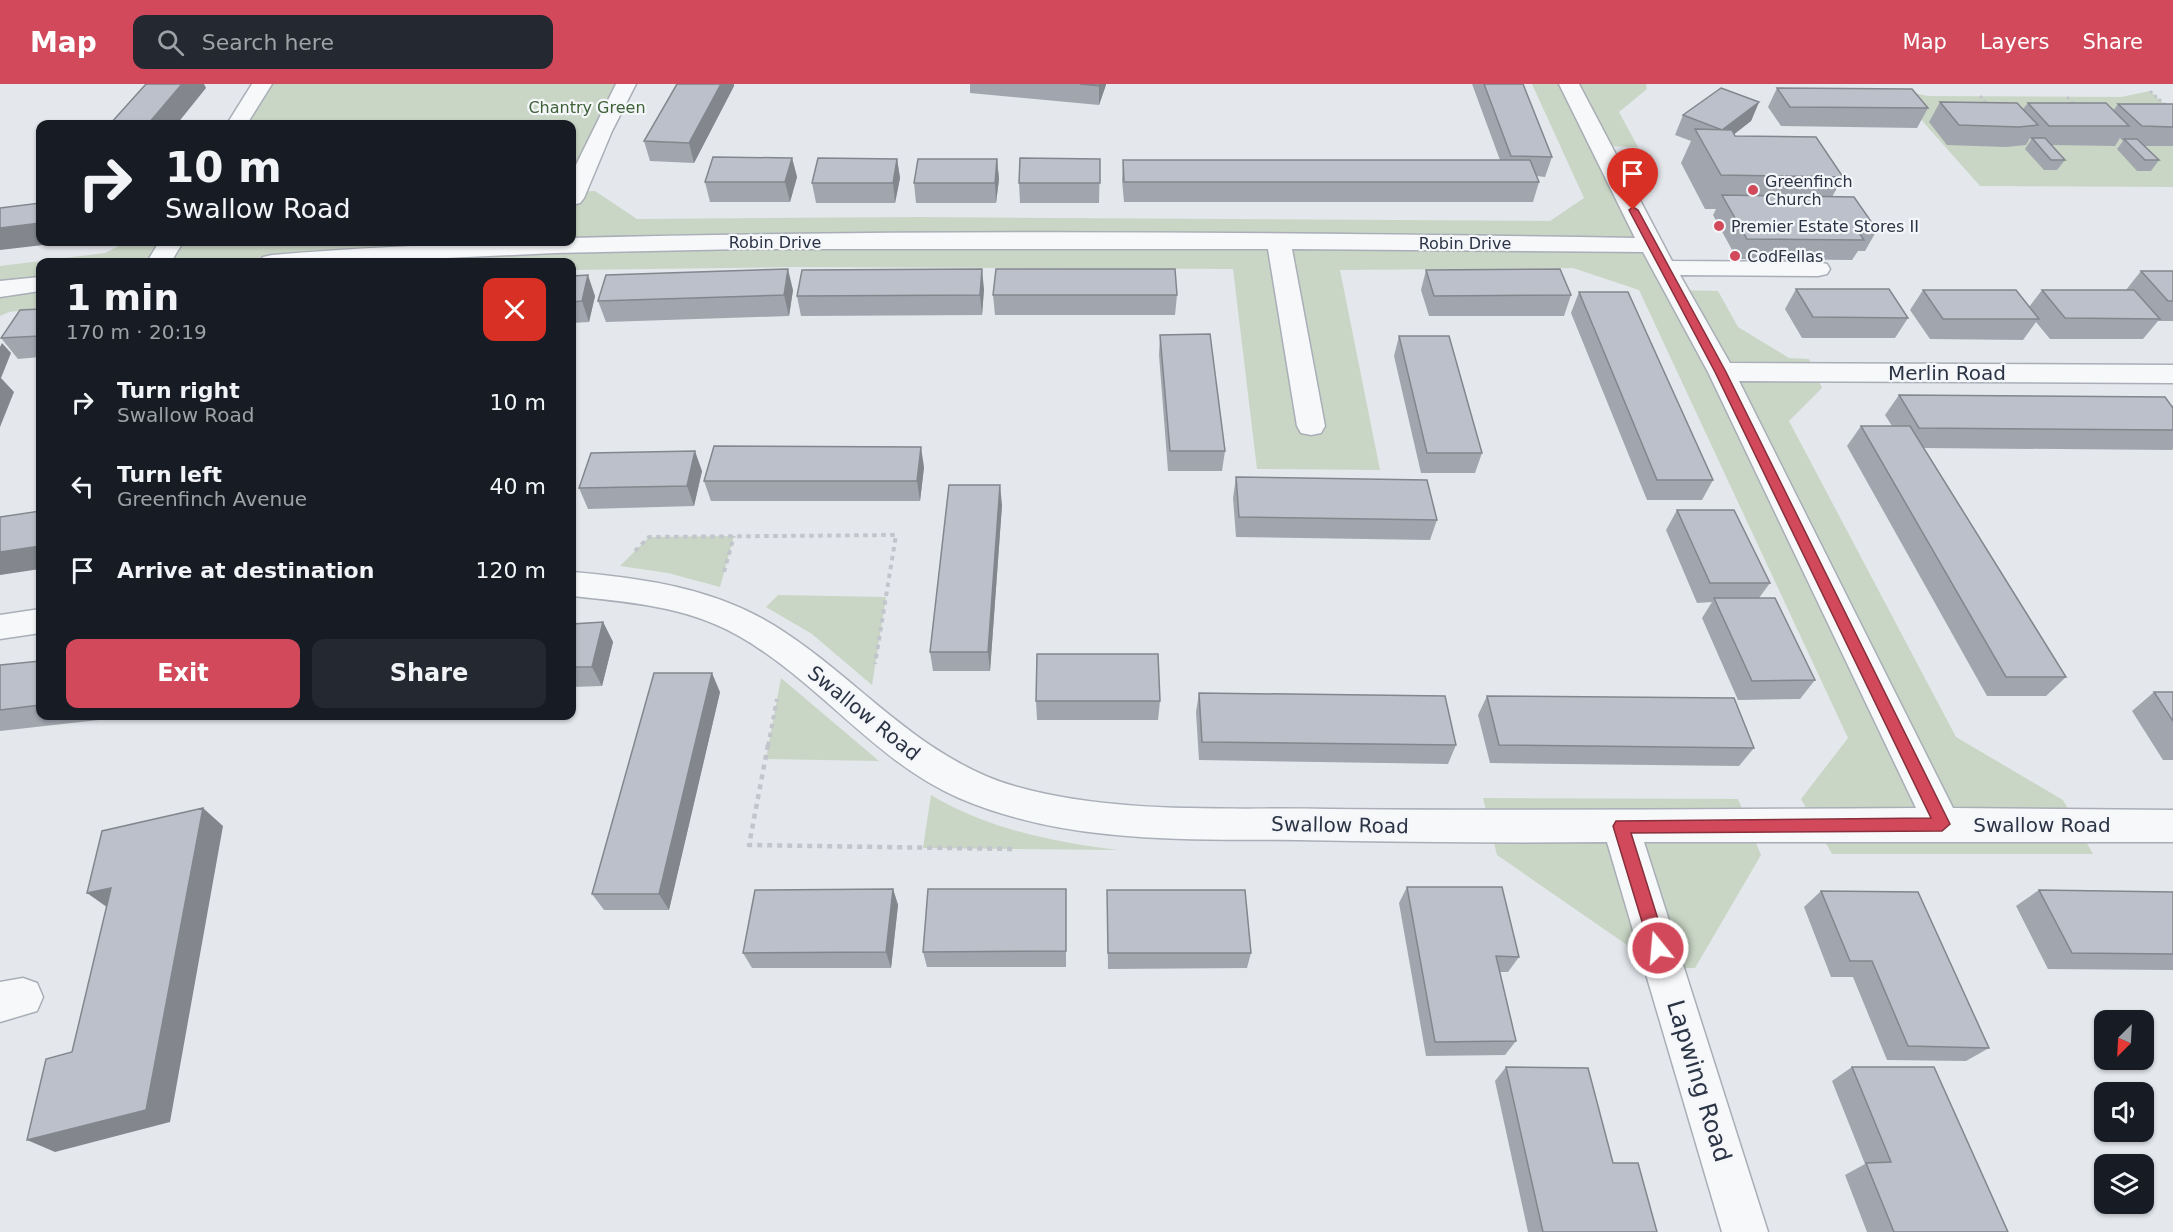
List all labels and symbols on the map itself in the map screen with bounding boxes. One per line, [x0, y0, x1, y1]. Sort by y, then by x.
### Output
park label: Chantry Green [528, 98, 646, 117]
pin [1607, 148, 1658, 210]
place label: Greenfinch Church [1765, 172, 1853, 209]
marker: Greenfinch Church [1746, 183, 1760, 197]
place label: Premier Estate Stores II [1731, 217, 1919, 236]
marker: Premier Estate Stores II [1712, 219, 1726, 233]
street label: Robin Drive [729, 233, 821, 252]
street label: Robin Drive [1419, 234, 1511, 253]
place label: CodFellas [1747, 247, 1823, 266]
marker: CodFellas [1728, 249, 1742, 263]
street label: Merlin Road [1888, 361, 2006, 385]
street label: Swallow Road [803, 660, 925, 766]
street label: Swallow Road [1271, 812, 1409, 838]
street label: Swallow Road [1973, 813, 2111, 837]
position arrow [1626, 916, 1690, 980]
street label: Lapwing Road [1661, 997, 1737, 1165]
north arrow [2094, 1010, 2154, 1070]

